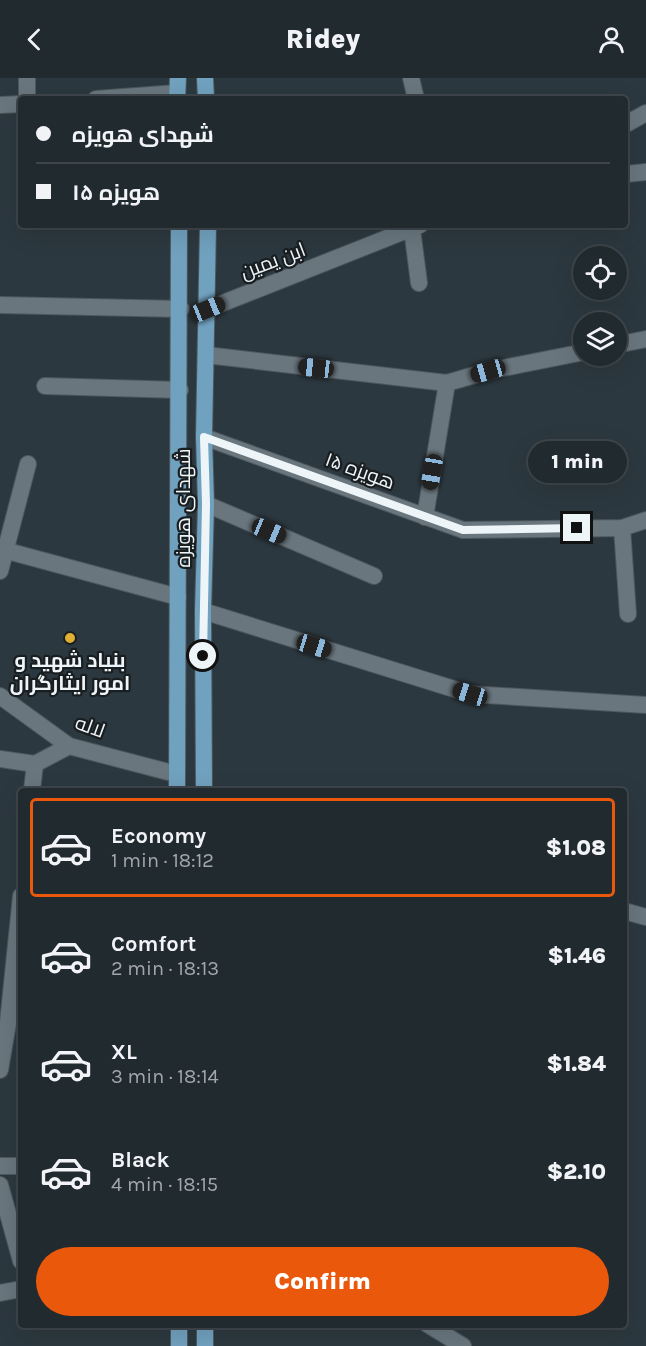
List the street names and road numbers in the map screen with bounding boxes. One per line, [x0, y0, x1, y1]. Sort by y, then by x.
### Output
street label: ابن یمین [237, 238, 309, 285]
street label: هویزه ۱۵ [322, 448, 398, 494]
street label: شهدای هویزه [172, 449, 196, 568]
street label: لاله [72, 711, 108, 743]

